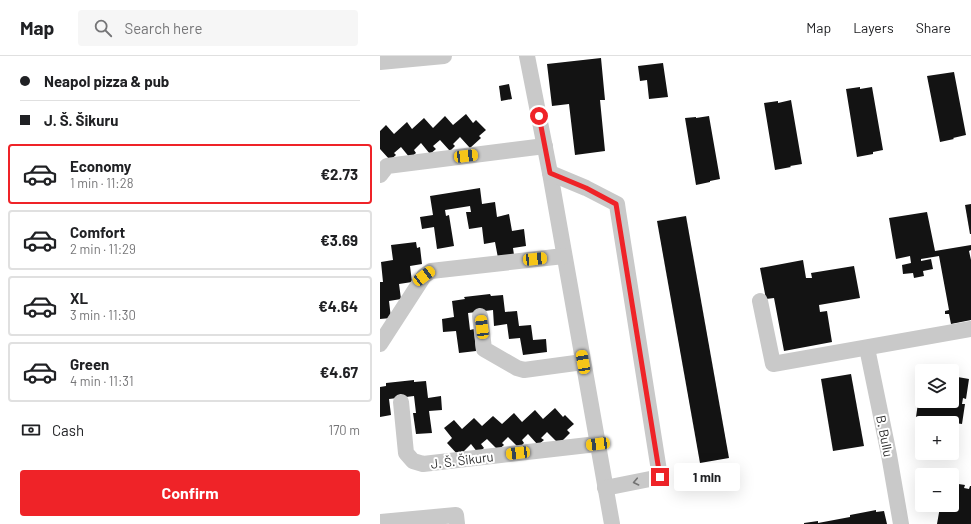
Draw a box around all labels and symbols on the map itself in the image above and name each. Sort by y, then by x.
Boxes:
route start [530,107,548,125]
car [453,149,479,163]
car [522,252,548,266]
car [411,264,437,288]
car [475,314,489,340]
car [575,349,591,375]
street label: B. Bullu [873,414,897,458]
car [585,437,611,451]
car [505,446,531,460]
street label: J. Š. Šikuru [430,448,494,472]
callout: 1 min [674,463,740,491]
route end [651,468,669,486]
one-way arrow [633,477,639,485]

